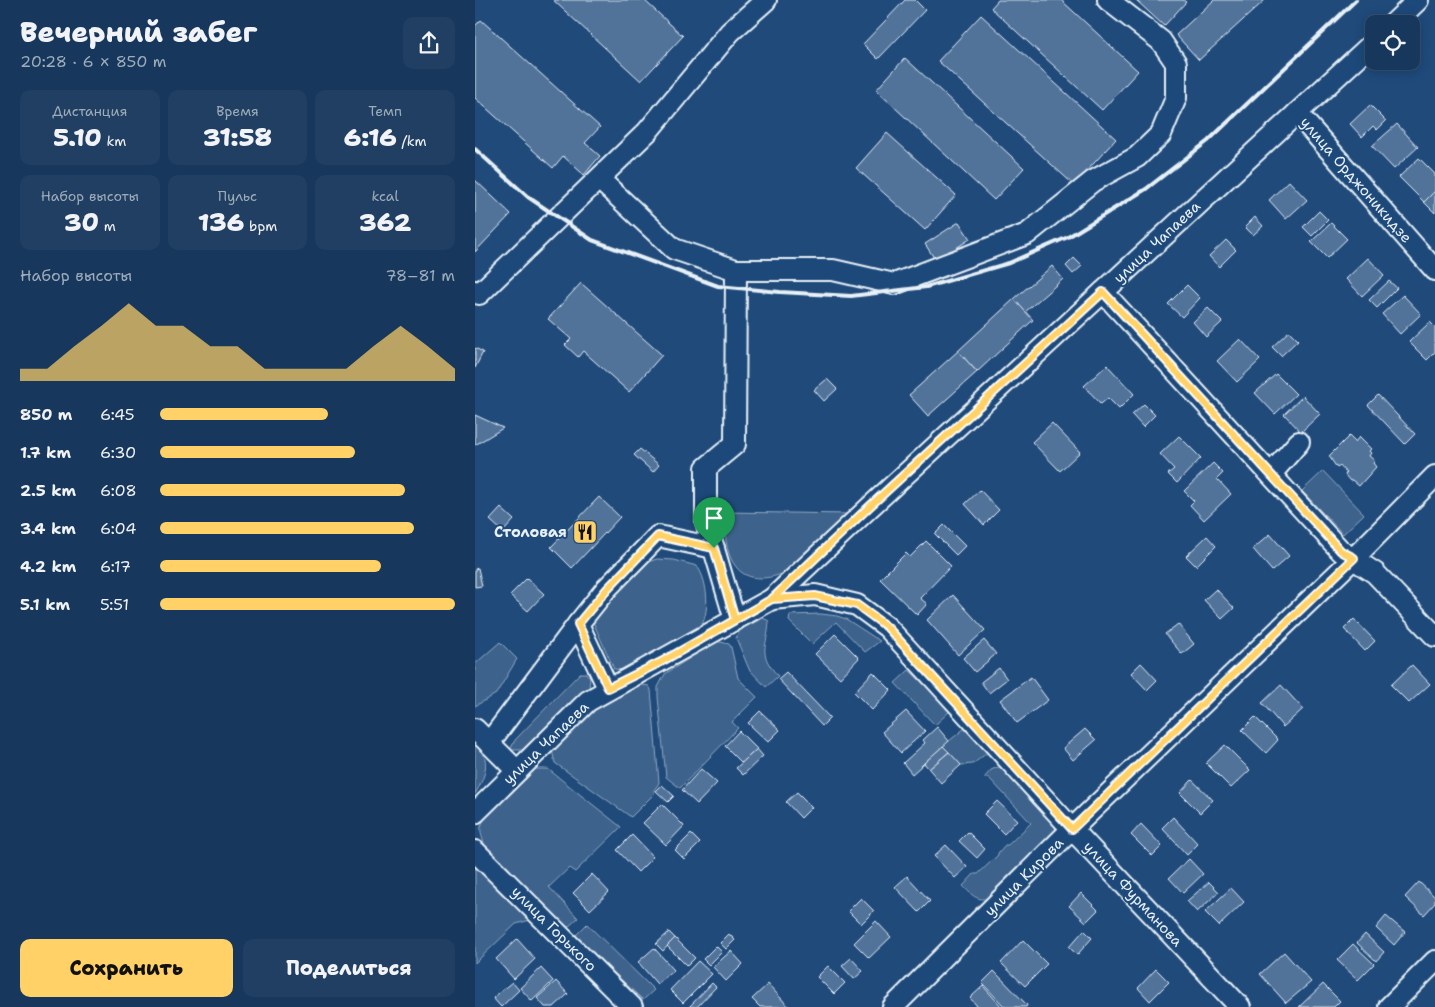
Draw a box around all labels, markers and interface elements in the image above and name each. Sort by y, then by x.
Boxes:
text: Вечерний забег [20,13,257,51]
map controls [1365,15,1420,70]
button: locate [1365,15,1420,70]
button: share [403,17,455,69]
text: 20:28 · 6 × 850 m [20,51,167,72]
text: Дистанция [52,102,127,120]
text: Время [216,102,259,120]
text: Темп [368,102,402,120]
street label: улица Орджоникидзе [1296,113,1416,247]
text: 5.10 [53,120,102,154]
text: 31:58 [203,120,272,154]
text: 6:16 [344,120,397,154]
text: km [102,132,126,150]
text: /km [397,132,427,150]
text: Набор высоты [41,187,139,205]
text: Пульс [218,187,257,205]
text: kcal [372,187,399,205]
street label: улица Чапаева [1109,196,1205,288]
text: 30 [64,205,99,239]
text: 136 [198,205,244,239]
text: 362 [359,205,411,239]
text: m [99,217,116,235]
text: bpm [244,217,277,235]
text: Набор высоты [20,265,132,286]
text: 78–81 m [386,265,455,286]
text: 850 m [20,404,72,425]
text: 6:45 [100,404,135,425]
text: 1.7 km [20,442,71,463]
text: 6:30 [100,442,136,463]
text: 2.5 km [20,480,76,501]
text: 6:08 [100,480,137,501]
pin [693,497,735,548]
icon: arrive [700,504,728,532]
text: 3.4 km [20,518,76,539]
text: 6:04 [100,518,136,539]
restaurant icon: Столовая [572,519,598,545]
place label: Столовая [494,522,567,542]
text: 4.2 km [20,556,76,577]
text: 6:17 [100,556,131,577]
text: 5.1 km [20,594,70,615]
text: 5:51 [100,594,129,615]
street label: улица Чапаева [499,696,594,789]
street label: улица Кирова [980,833,1068,921]
street label: улица Фурманова [1079,837,1187,951]
street label: улица Горького [507,882,601,976]
button: Сохранить [20,939,233,997]
button: Поделиться [243,939,455,997]

